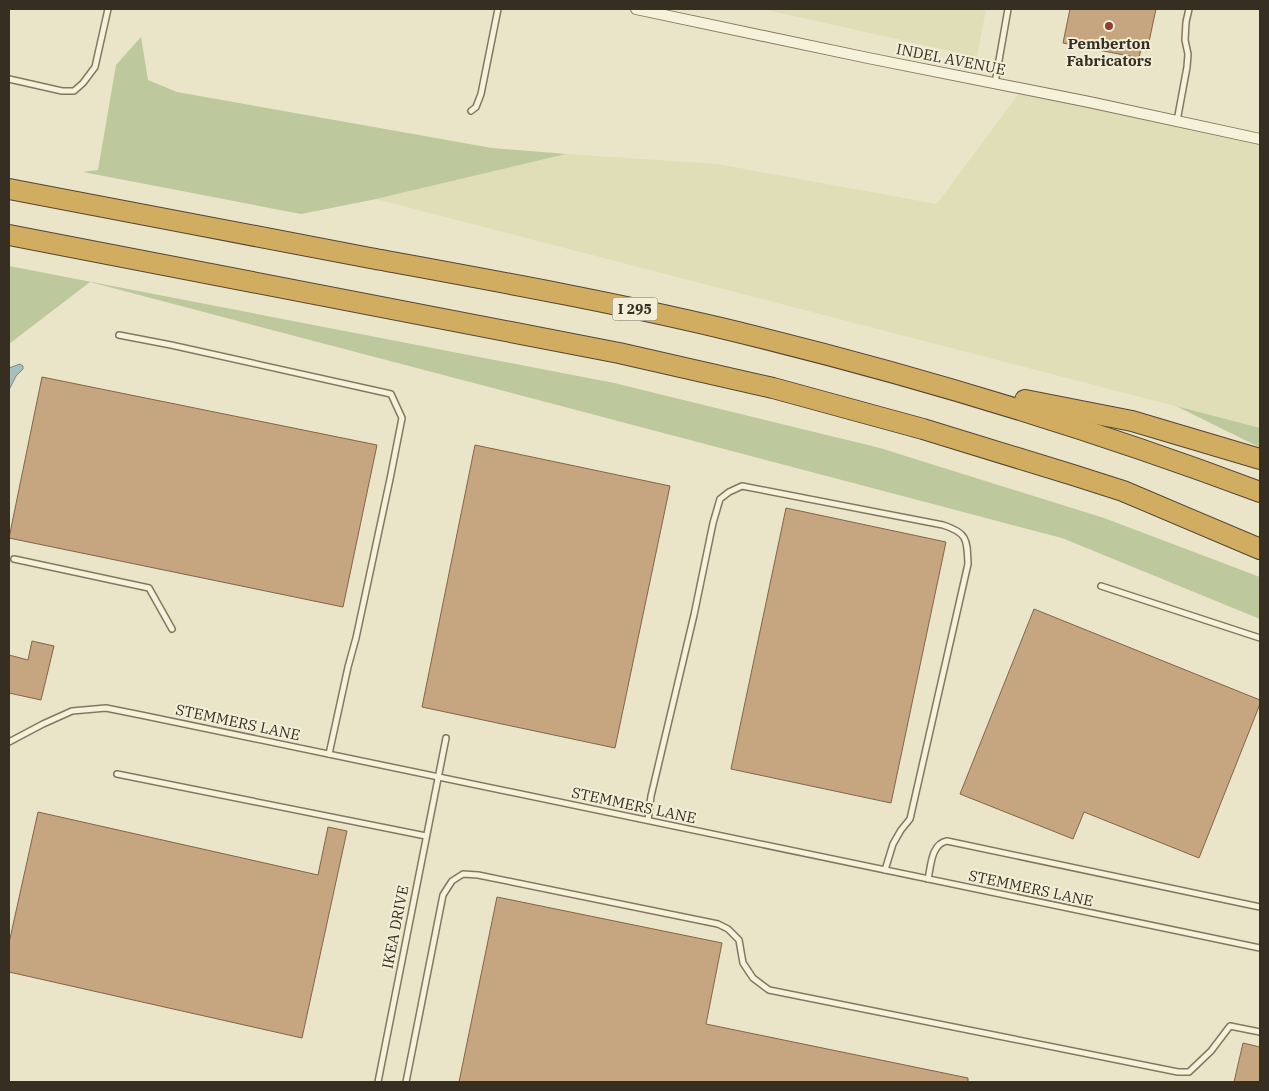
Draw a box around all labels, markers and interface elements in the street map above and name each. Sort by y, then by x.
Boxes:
marker: Pemberton Fabricators [1103,20,1115,32]
place label: Pemberton Fabricators [1066,34,1152,70]
street label: INDEL AVENUE [895,39,1007,79]
road number: I 295 [612,298,658,320]
street label: STEMMERS LANE [174,700,302,744]
street label: STEMMERS LANE [570,783,698,827]
street label: STEMMERS LANE [967,866,1095,910]
street label: IKEA DRIVE [378,884,412,970]

